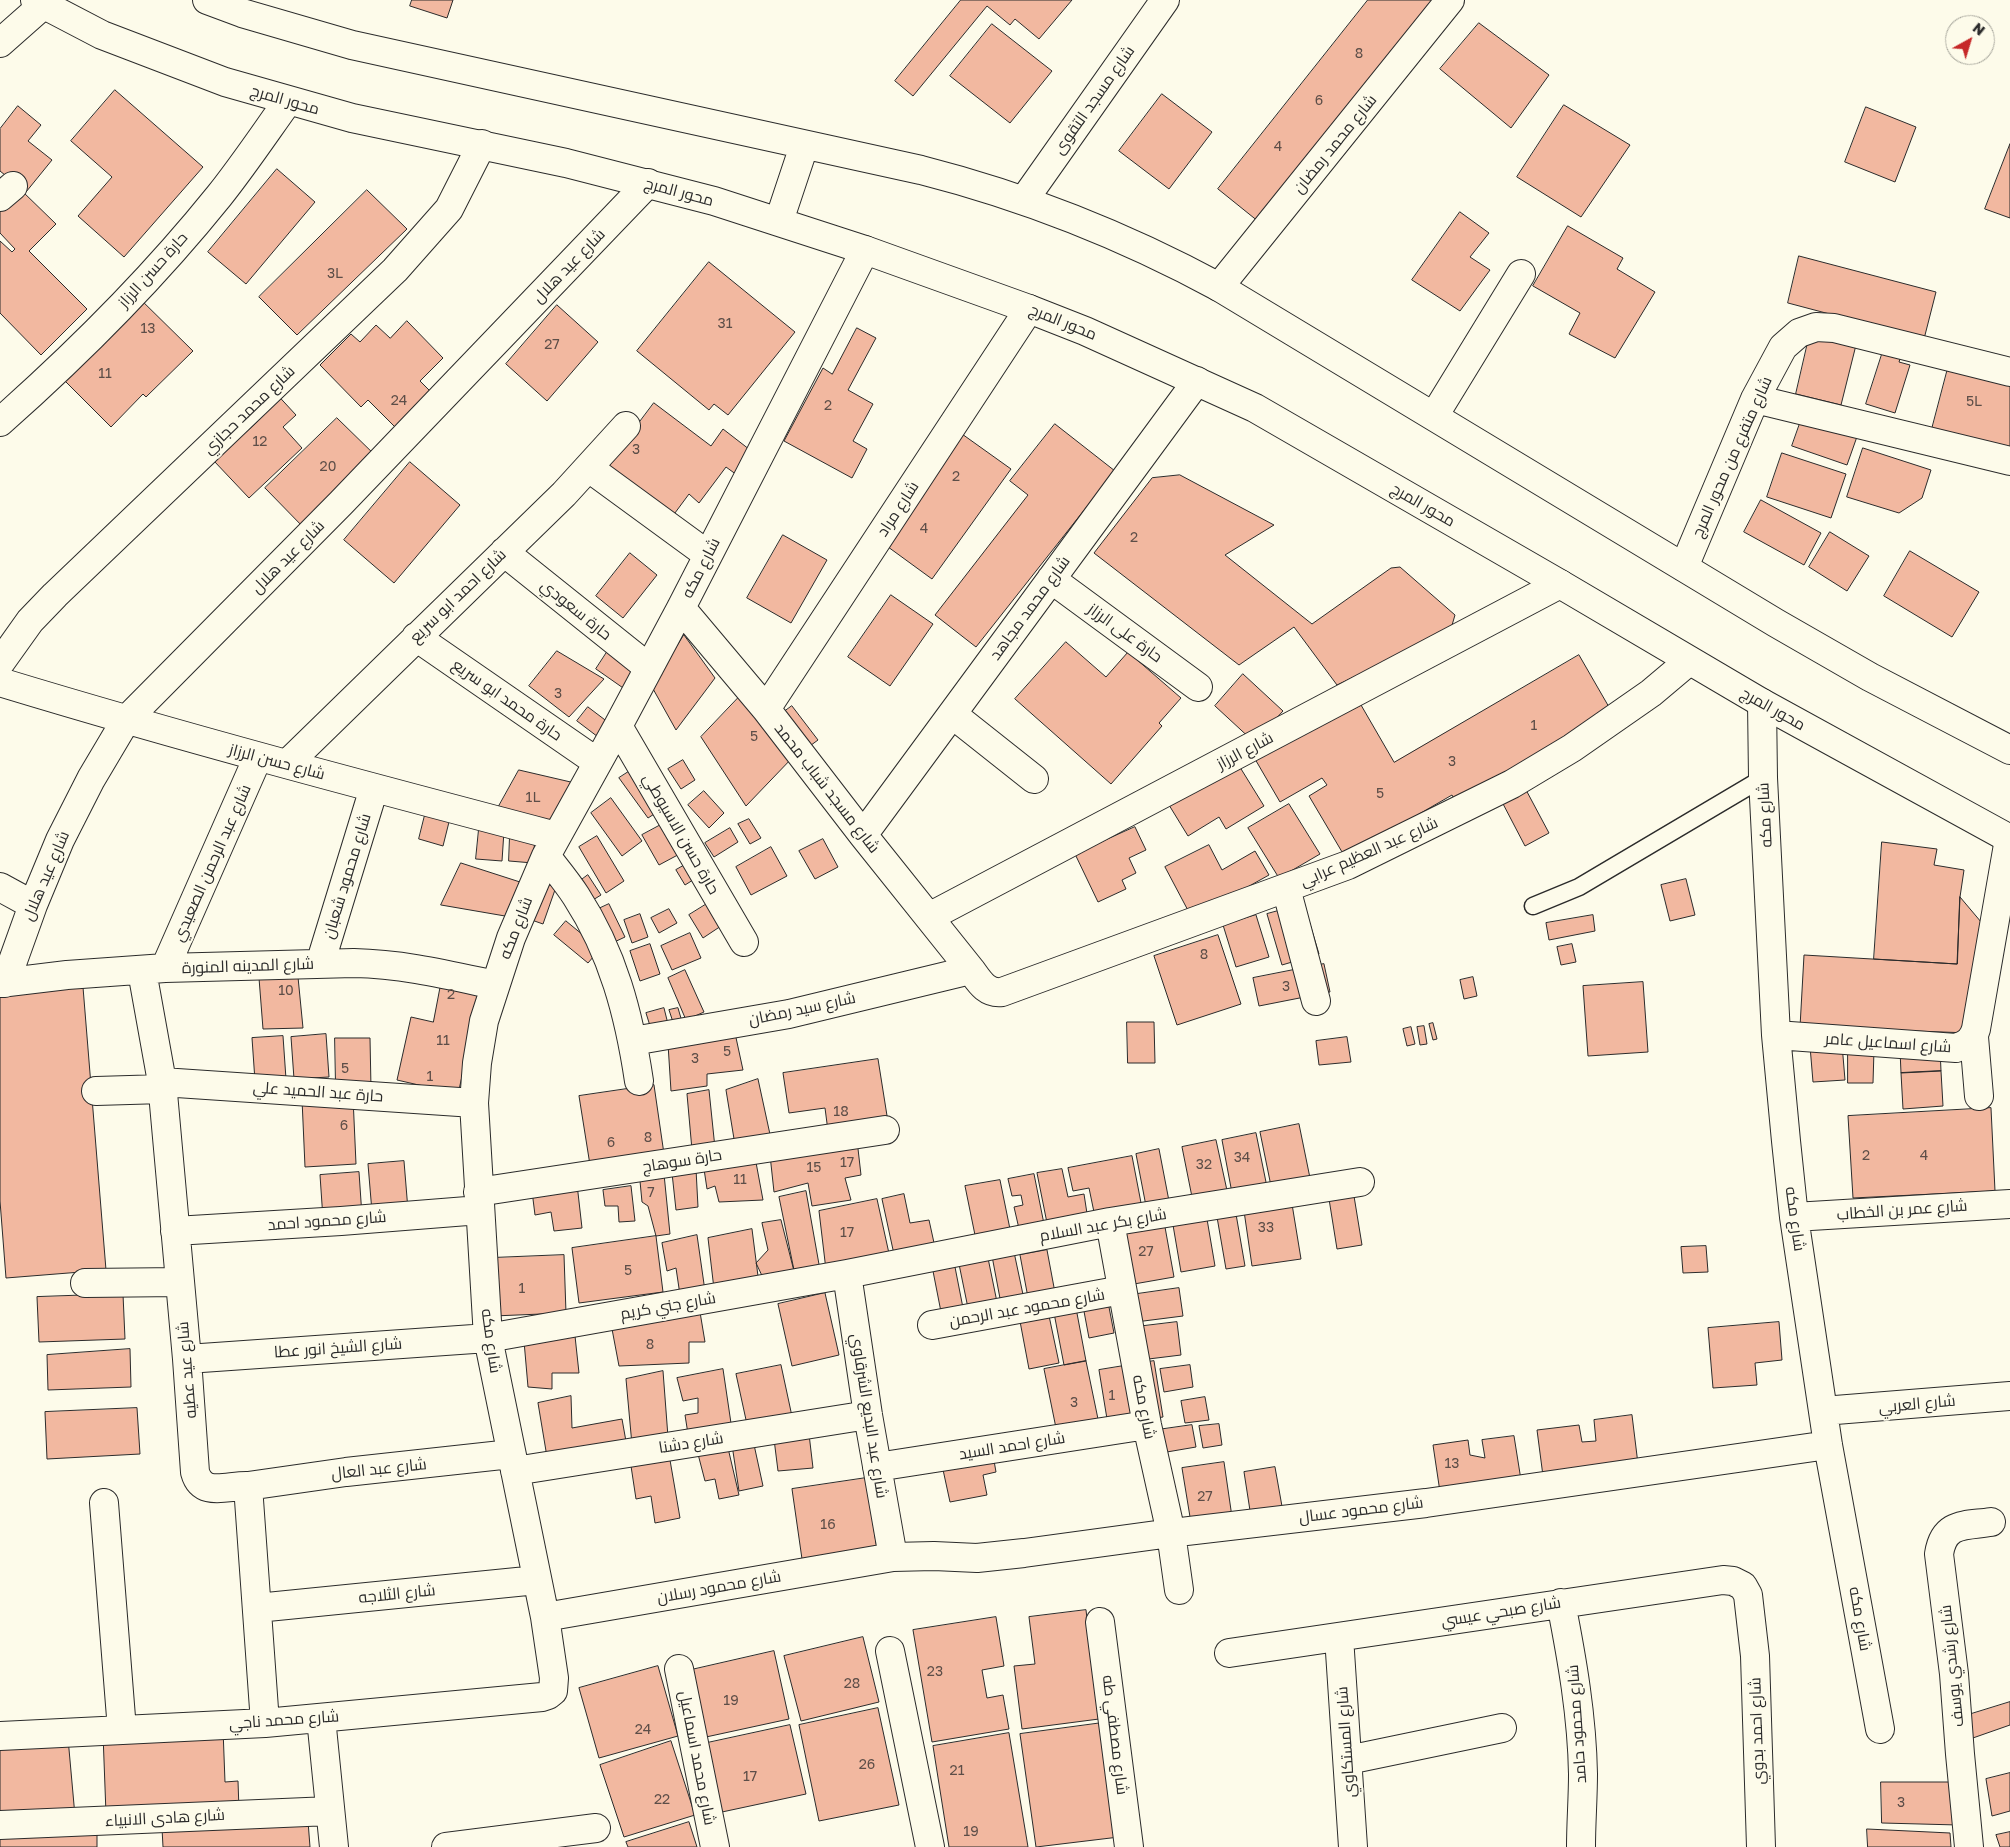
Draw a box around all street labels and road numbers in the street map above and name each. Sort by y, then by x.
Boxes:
street label: شارع مسجد التقوى [1049,42,1139,158]
street label: محور المرج [248,81,322,119]
street label: شارع محمد رمضان [1289,91,1381,197]
street label: محور المرج [642,174,716,210]
street label: شارع عيد هلال [529,225,609,307]
street label: حارة حسن الرزاز [114,228,192,312]
street label: محور المرج [1027,300,1099,344]
street label: شارع محمد حجازي [199,361,299,459]
street label: شارع متفرع من محور المرج [1688,374,1776,540]
street label: شارع مراد [873,478,923,540]
street label: محور المرج [1387,479,1459,531]
street label: شارع عيد هلال [247,516,329,598]
street label: شارع مكه [678,535,724,601]
street label: شارع احمد ابو سريع [406,545,510,647]
street label: شارع محمد مجاهد [986,552,1074,664]
street label: حارة سعودي [537,576,615,644]
street label: حارة على الرزاز [1084,599,1166,667]
street label: حارة محمد ابو سريع [448,655,566,745]
street label: محور المرج [1737,683,1809,735]
street label: شارع مسجد شباب محمد [770,719,884,857]
street label: شارع الرزاز [1213,728,1277,774]
street label: شارع حسن الرزاز [227,740,327,784]
street label: حارة حسن الاسيوطي [639,770,723,898]
street label: شارع عبد الرحمن الصعيدي [169,781,255,945]
street label: شارع مكه [1754,782,1776,848]
street label: شارع محمود شعبان [319,811,375,941]
street label: شارع عبد العظيم عرابي [1297,813,1441,891]
street label: شارع عيد هلال [18,828,74,924]
street label: شارع مكه [495,894,537,962]
street label: شارع المدينه المنورة [182,954,314,978]
street label: شارع سيد رمضان [747,988,857,1030]
street label: شارع اسماعيل عامر [1824,1029,1952,1057]
street label: حارة عبد الحميد علي [252,1078,384,1106]
street label: حارة سوهاج [641,1145,723,1177]
street label: شارع مكه [1781,1185,1809,1253]
street label: شارع عمر بن الخطاب [1836,1196,1968,1224]
street label: شارع بكر عبد السلام [1038,1204,1168,1246]
street label: شارع محمود احمد [267,1207,387,1235]
street label: شارع محمود عبد الرحمن [948,1285,1106,1331]
street label: شارع جني كريم [619,1288,717,1324]
street label: شارع مكه [477,1307,505,1375]
street label: شارع عيد عطيه [173,1321,201,1419]
street label: شارع عبد البديع الشرقاوي [846,1332,892,1500]
street label: شارع الشيخ انور عطا [273,1334,403,1362]
street label: شارع مكه [1128,1373,1160,1441]
street label: شارع العربي [1878,1391,1956,1417]
street label: شارع دشنا [657,1428,725,1458]
street label: شارع احمد السيد [958,1428,1066,1464]
street label: شارع عبد العال [330,1454,428,1484]
street label: شارع محمود عسال [1298,1493,1424,1527]
street label: شارع محمود رسلان [656,1567,782,1607]
street label: شارع الثلاجه [358,1580,436,1608]
street label: شارع مكه [1845,1585,1875,1653]
street label: شارع صبحي عيسي [1440,1593,1562,1631]
street label: شارع رشدي يوسف [1936,1604,1968,1728]
street label: شارع محمود حامد [1563,1664,1591,1784]
street label: شارع مصطفي طه [1098,1674,1132,1796]
street label: شارع احمد بدوي [1746,1677,1768,1785]
street label: شارع المستكاوي [1333,1686,1359,1798]
street label: شارع محمد اسماعيل [675,1689,719,1827]
street label: شارع محمد ناجي [228,1707,340,1733]
street label: شارع هادى الانبياء [104,1805,226,1831]

